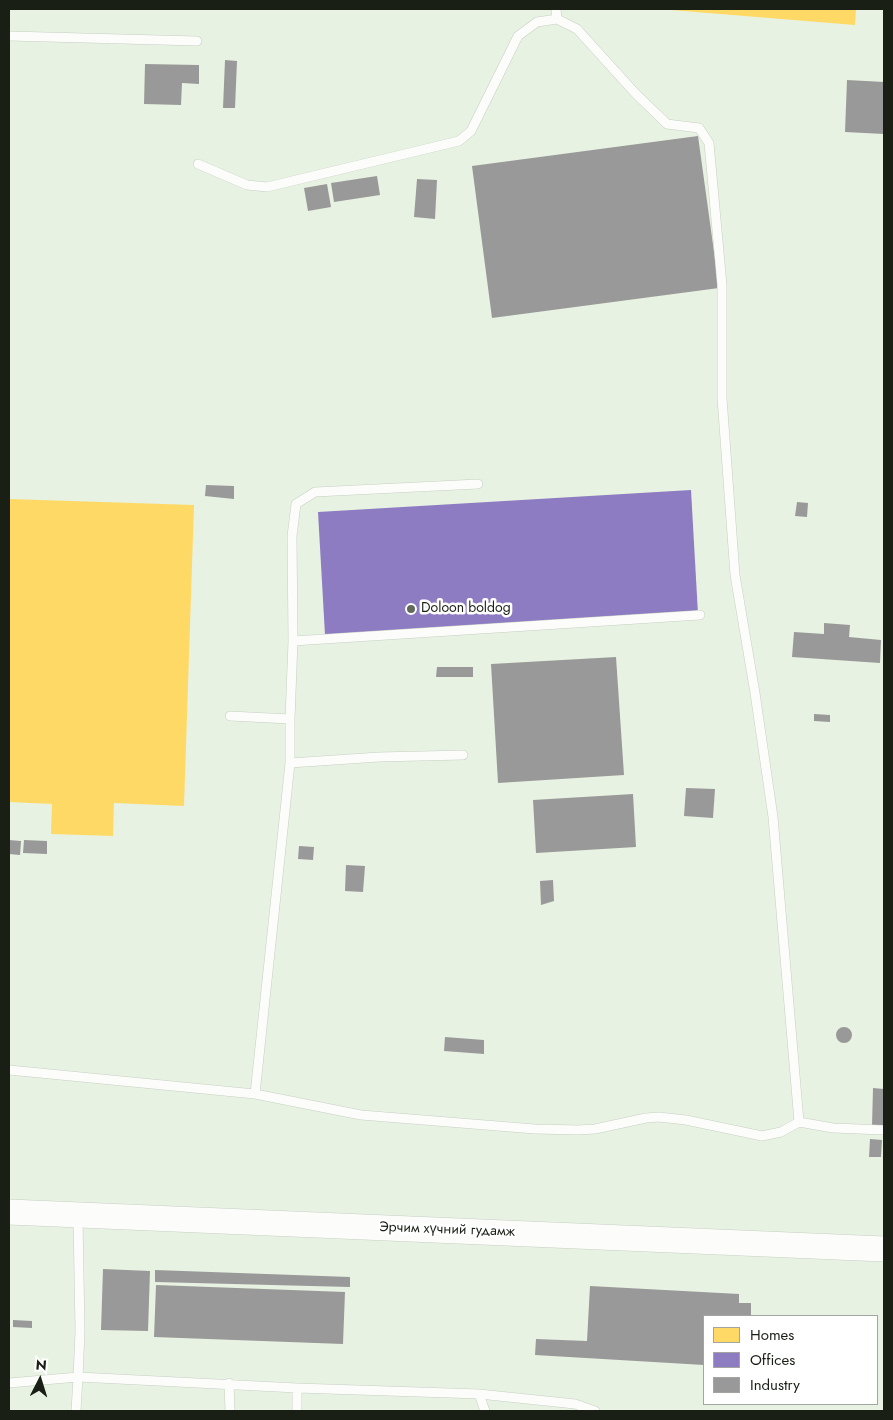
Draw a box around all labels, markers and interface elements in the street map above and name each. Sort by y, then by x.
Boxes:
place label: Doloon boldog [421,601,511,617]
marker: Doloon boldog [405,603,417,615]
street label: Эрчим хүчний гудамж [379,1219,515,1241]
legend [703,1315,878,1405]
text: Homes [750,1324,794,1346]
text: Offices [750,1349,795,1371]
north arrow [15,1355,65,1405]
text: N [35,1355,48,1376]
text: Industry [750,1374,800,1396]

